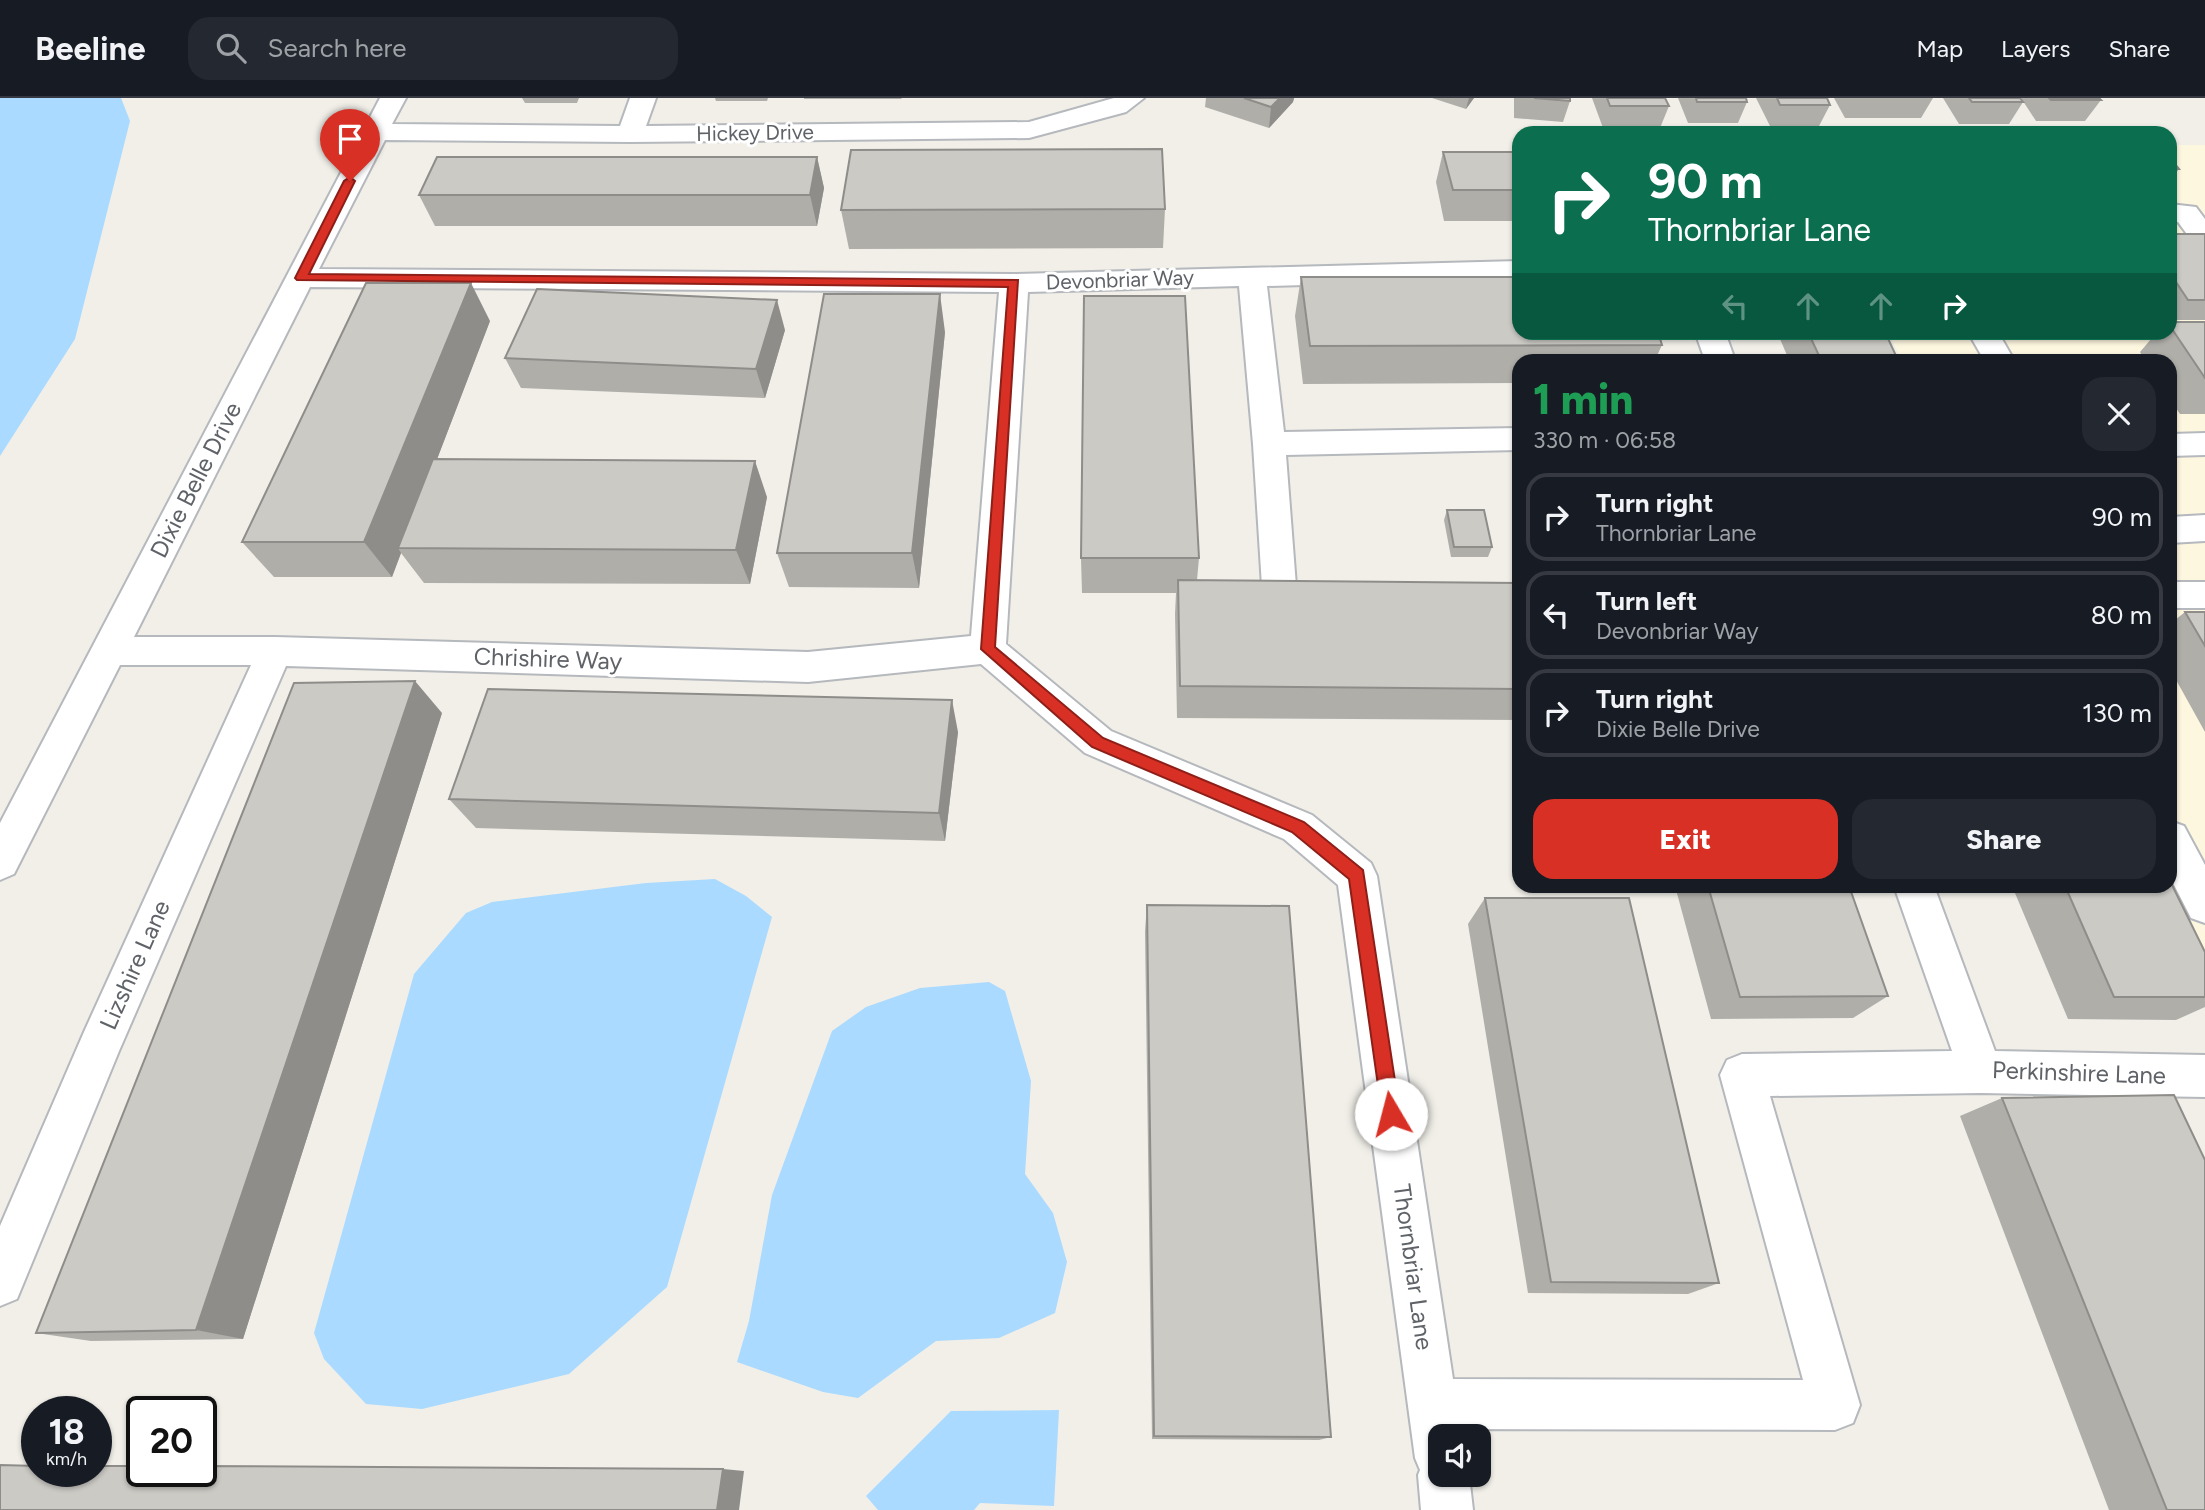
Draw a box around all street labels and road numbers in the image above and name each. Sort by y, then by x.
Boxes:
street label: Hickey Drive [696,119,814,146]
street label: Devonbriar Way [1045,264,1195,295]
street label: Dixie Belle Drive [144,397,247,563]
street label: Chrishire Way [473,641,623,676]
street label: Lizshire Lane [93,896,176,1034]
street label: Perkinshire Lane [1992,1055,2166,1090]
street label: Thornbriar Lane [1387,1182,1439,1352]

